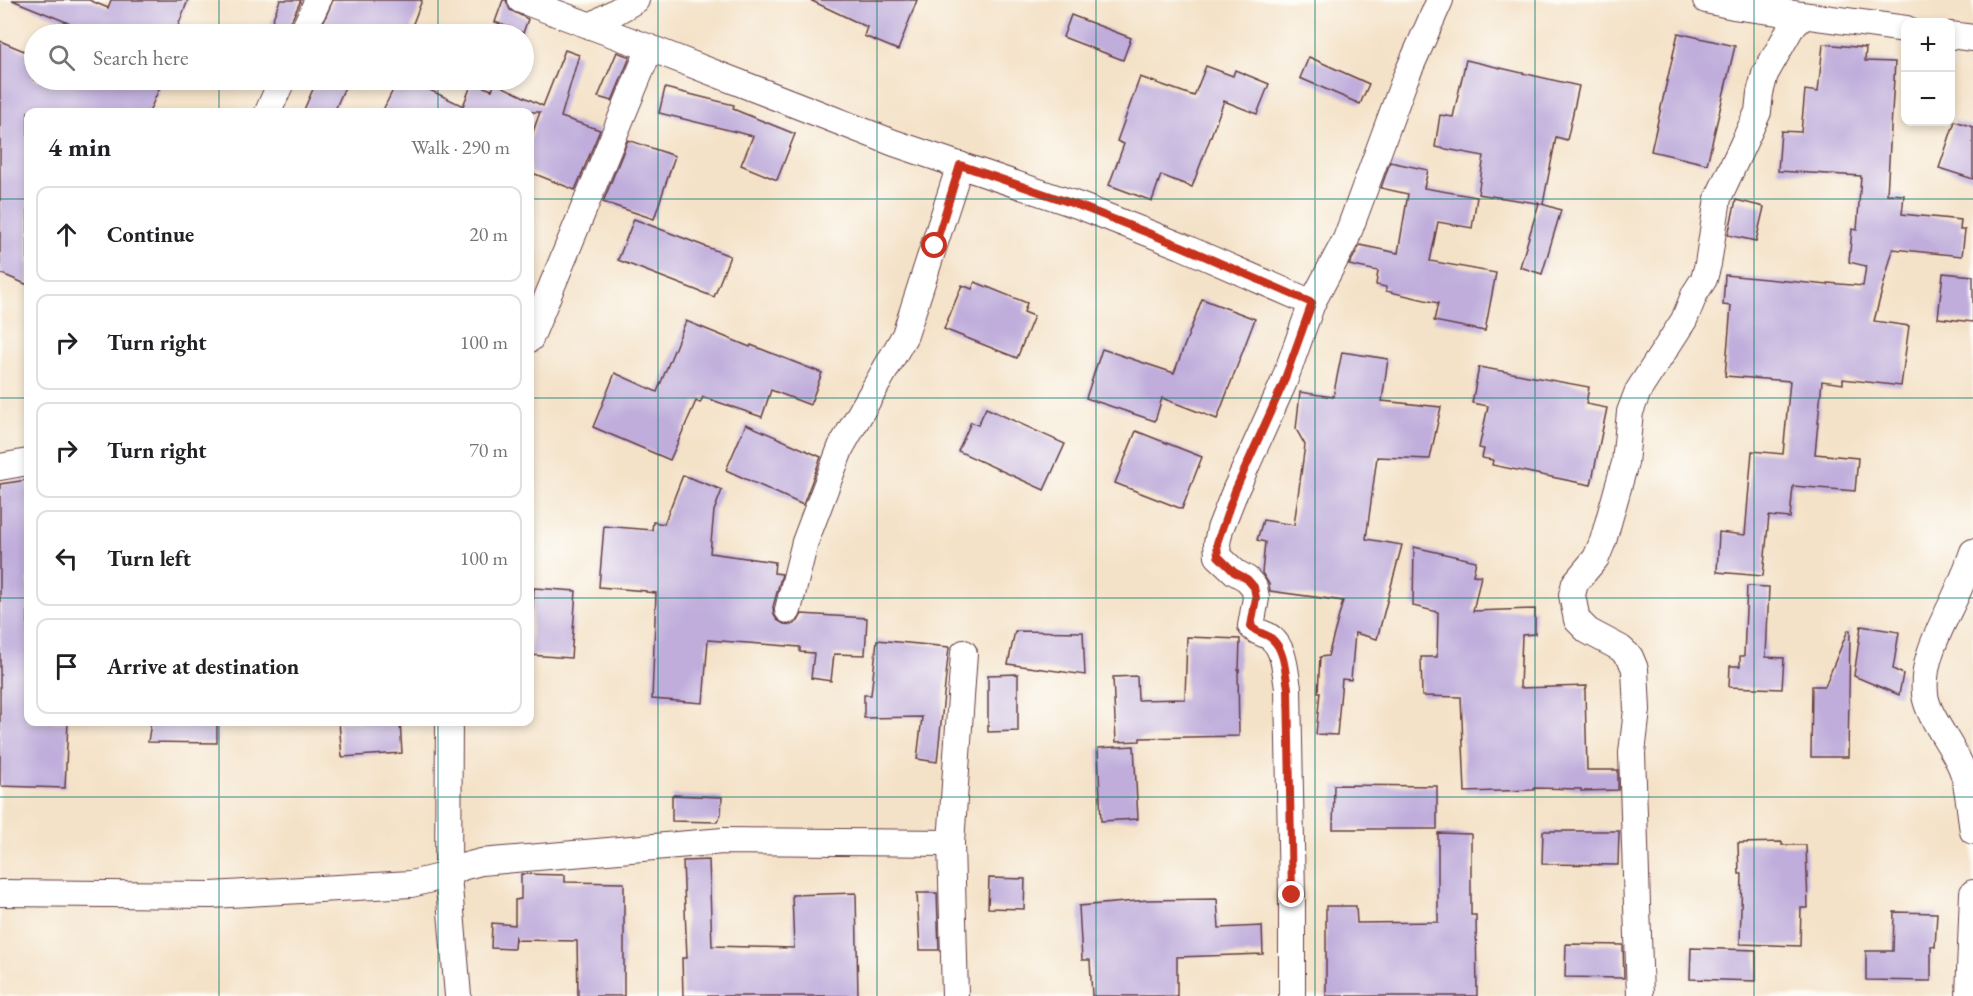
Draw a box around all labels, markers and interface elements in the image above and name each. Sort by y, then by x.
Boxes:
map controls [1901,18,1955,126]
button: + [1901,18,1955,72]
search box [24,24,534,90]
icon: search [45,41,78,74]
text: Search here [93,43,188,72]
button: − [1901,72,1955,126]
text: 4 min [48,130,111,164]
text: Walk · 290 m [411,134,510,160]
icon: ahead [50,218,83,251]
text: Continue [107,220,194,249]
text: 20 m [469,221,508,247]
route start [921,232,947,258]
icon: right [50,326,83,359]
text: Turn right [107,328,206,357]
text: 100 m [460,329,508,355]
icon: right [50,434,83,467]
text: Turn right [107,436,206,465]
text: 70 m [469,437,508,463]
icon: left [50,542,83,575]
text: Turn left [107,544,191,573]
text: 100 m [460,545,508,571]
icon: arrive [50,650,83,683]
text: Arrive at destination [107,652,299,681]
route end [1278,881,1304,907]

